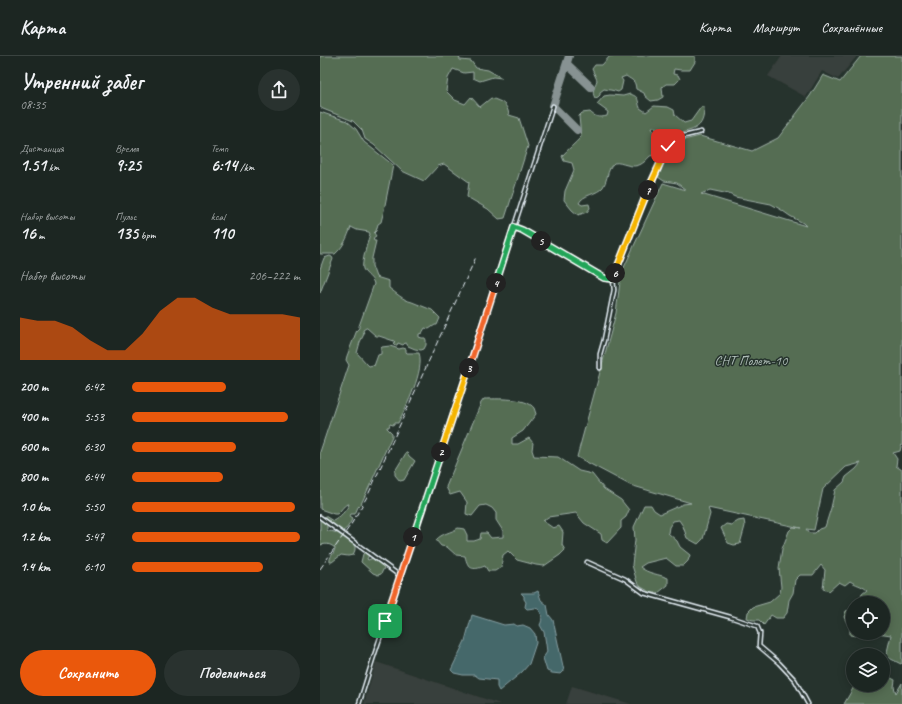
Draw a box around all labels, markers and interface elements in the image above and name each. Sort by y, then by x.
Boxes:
text: Карта [20,16,65,40]
text: Карта [699,19,731,36]
text: Маршрут [753,19,799,36]
text: Сохранённые [821,19,882,36]
text: Утренний забег [20,68,143,96]
button: share [258,69,300,111]
text: 08:35 [20,97,46,113]
pin [651,129,685,163]
icon: check [657,135,679,157]
text: Дистанция [20,141,64,155]
text: Время [115,141,139,155]
text: Темп [211,141,228,155]
text: 1.51 [20,155,46,176]
text: 9:25 [115,155,141,176]
text: 6:14 [211,155,237,176]
text: km [46,160,59,174]
text: /km [237,160,254,174]
pin: 7 [638,180,658,200]
text: 7 [646,183,650,197]
text: Набор высоты [20,209,75,223]
text: Пульс [115,209,137,223]
text: kcal [211,209,225,223]
text: 16 [20,223,36,244]
text: 135 [115,223,138,244]
text: 110 [211,223,234,244]
text: m [36,228,45,242]
text: bpm [138,228,156,242]
pin: 5 [531,231,551,251]
text: 5 [539,234,543,248]
pin: 6 [605,263,625,283]
text: 6 [612,266,618,280]
text: Набор высоты [20,268,85,284]
text: 206–222 m [249,268,300,284]
pin: 4 [486,273,506,293]
text: 4 [494,276,498,290]
park label: СНТ Полет-10 [715,352,789,369]
pin: 3 [459,358,479,378]
text: 3 [467,361,471,375]
text: 200 m [20,379,48,395]
text: 6:42 [84,379,104,395]
text: 400 m [20,409,48,425]
text: 5:53 [84,409,104,425]
text: 600 m [20,439,48,455]
text: 6:30 [84,439,104,455]
pin: 2 [431,442,451,462]
text: 2 [439,445,443,459]
text: 800 m [20,469,48,485]
text: 6:44 [84,469,104,485]
text: 1.0 km [20,499,50,515]
text: 5:50 [84,499,104,515]
pin: 1 [403,527,423,547]
text: 1.2 km [20,529,50,545]
text: 5:47 [84,529,104,545]
text: 1 [411,530,415,544]
text: 1.4 km [20,559,50,575]
text: 6:10 [84,559,104,575]
map controls [846,596,890,692]
button: locate [846,596,890,640]
pin [368,604,402,638]
icon: arrive [374,610,396,632]
button: layers [846,648,890,692]
button: Сохранить [20,650,156,696]
button: Поделиться [164,650,300,696]

